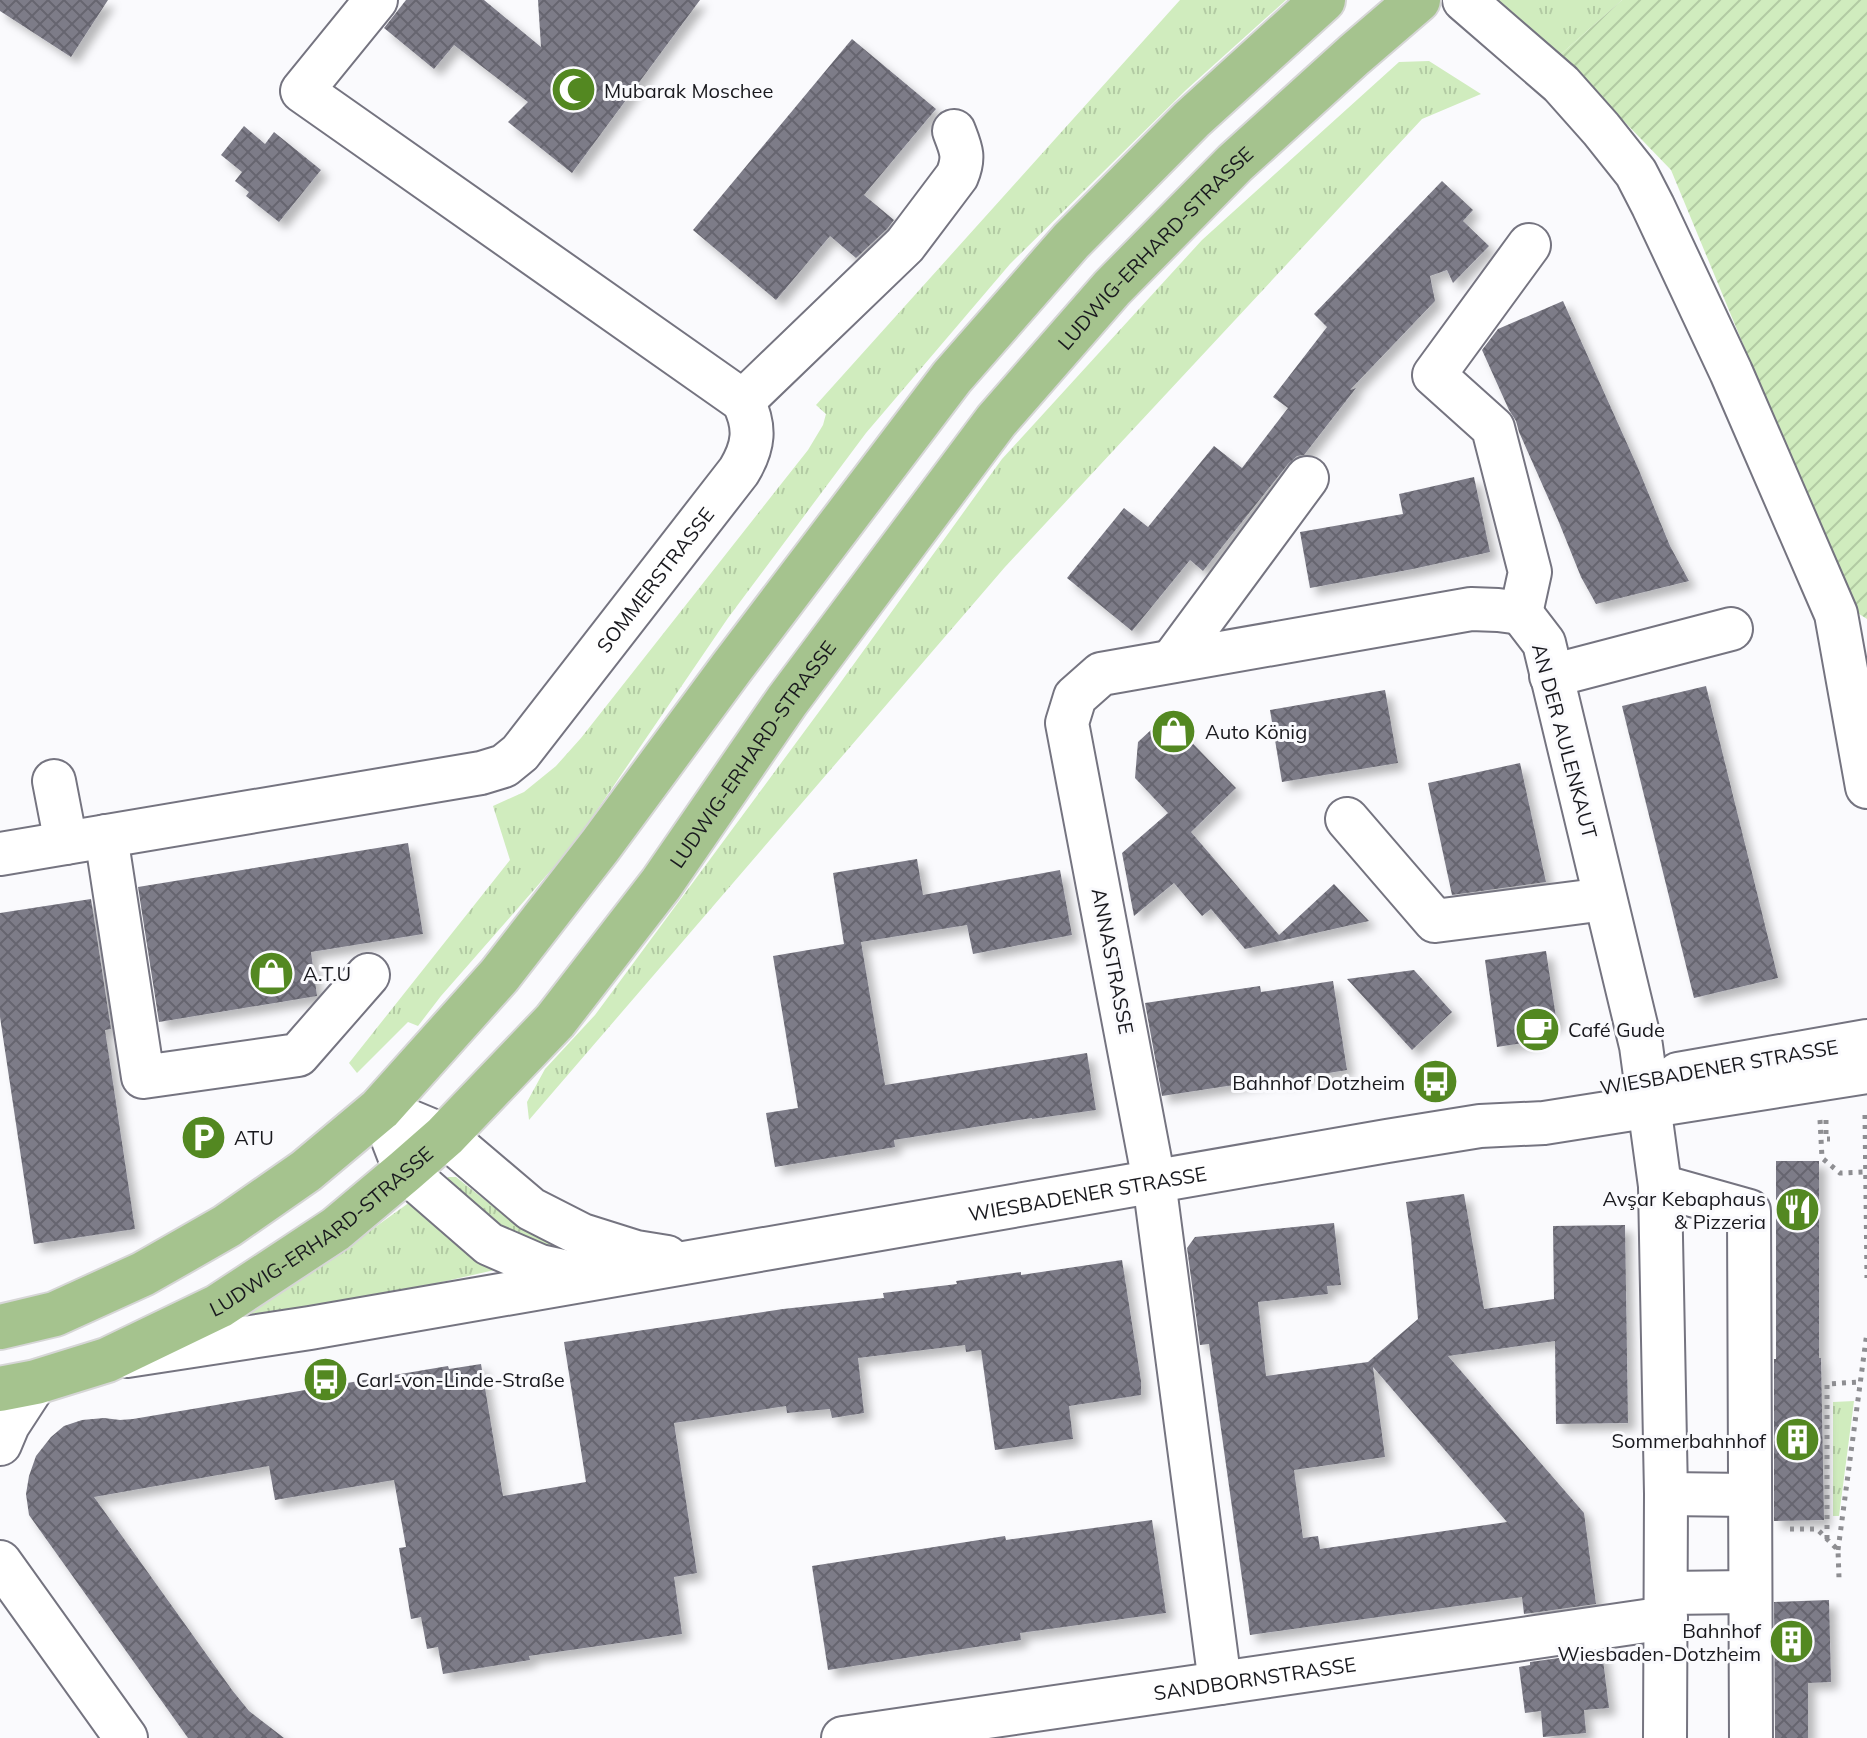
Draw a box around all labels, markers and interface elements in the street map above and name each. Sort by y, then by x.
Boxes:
mosque icon: Mubarak Moschee [549,66,597,114]
place label: Mubarak Moschee [604,78,773,103]
street label: LUDWIG-ERHARD-STRASSE [1052,141,1258,354]
street label: SOMMERSTRASSE [591,502,719,657]
street label: LUDWIG-ERHARD-STRASSE [664,635,841,872]
street label: AN DER AULENKAUT [1527,641,1603,841]
shop icon: Auto König [1150,707,1198,755]
place label: Auto König [1205,719,1307,744]
street label: ANNASTRASSE [1087,886,1139,1036]
shop icon: A.T.U [248,949,296,997]
place label: A.T.U [303,961,351,986]
cafe icon: Café Gude [1513,1005,1561,1053]
place label: Café Gude [1568,1017,1665,1042]
street label: WIESBADENER STRASSE [1598,1034,1840,1100]
bus stop icon: Bahnhof Dotzheim [1412,1058,1460,1106]
place label: Bahnhof Dotzheim [1232,1070,1405,1095]
parking icon: ATU [179,1113,227,1161]
place label: ATU [234,1125,274,1150]
street label: LUDWIG-ERHARD-STRASSE [205,1140,438,1321]
street label: WIESBADENER STRASSE [966,1160,1208,1226]
restaurant icon: Avşar Kebaphaus & Pizzeria [1773,1185,1821,1233]
place label: Avşar Kebaphaus & Pizzeria [1602,1186,1766,1234]
bus stop icon: Carl-von-Linde-Straße [301,1355,349,1403]
place label: Carl-von-Linde-Straße [356,1367,565,1392]
building icon: Sommerbahnhof [1773,1416,1821,1464]
place label: Sommerbahnhof [1612,1428,1766,1453]
place label: Bahnhof Wiesbaden-Dotzheim [1557,1618,1761,1666]
building icon: Bahnhof Wiesbaden-Dotzheim [1768,1618,1816,1666]
street label: SANDBORNSTRASSE [1152,1651,1357,1705]

